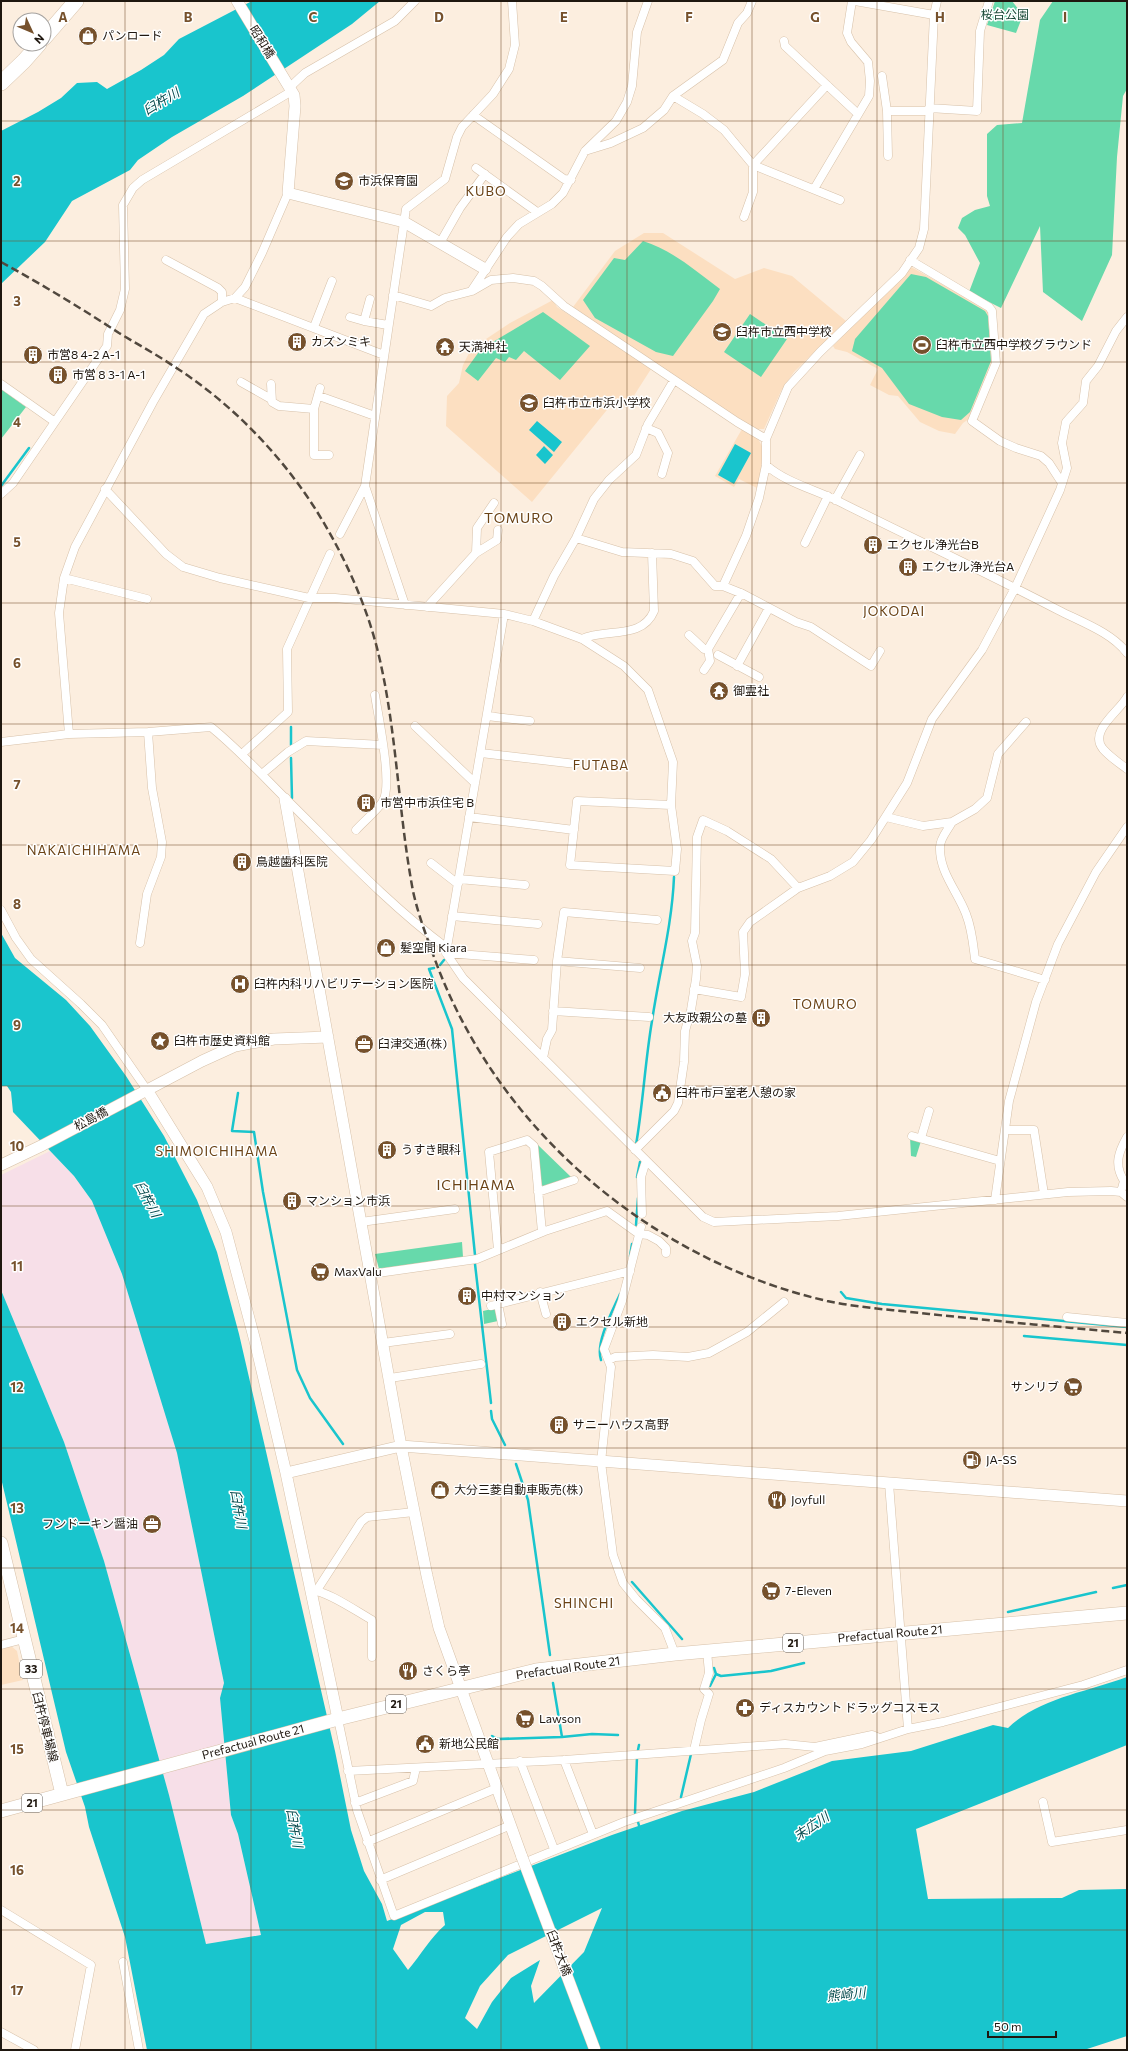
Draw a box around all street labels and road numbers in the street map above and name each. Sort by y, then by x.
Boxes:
street label: 昭和橋 [247,22,278,60]
street label: 松島橋 [71,1103,110,1133]
street label: Prefactual Route 21 [837,1621,943,1645]
road number: 21 [783,1634,803,1652]
street label: Prefactual Route 21 [515,1653,621,1681]
road number: 33 [20,1660,42,1678]
street label: 臼杵停車場線 [30,1690,61,1763]
road number: 21 [386,1695,406,1713]
street label: Prefactual Route 21 [200,1721,305,1761]
road number: 21 [22,1794,42,1812]
street label: 臼杵大橋 [545,1928,575,1978]

